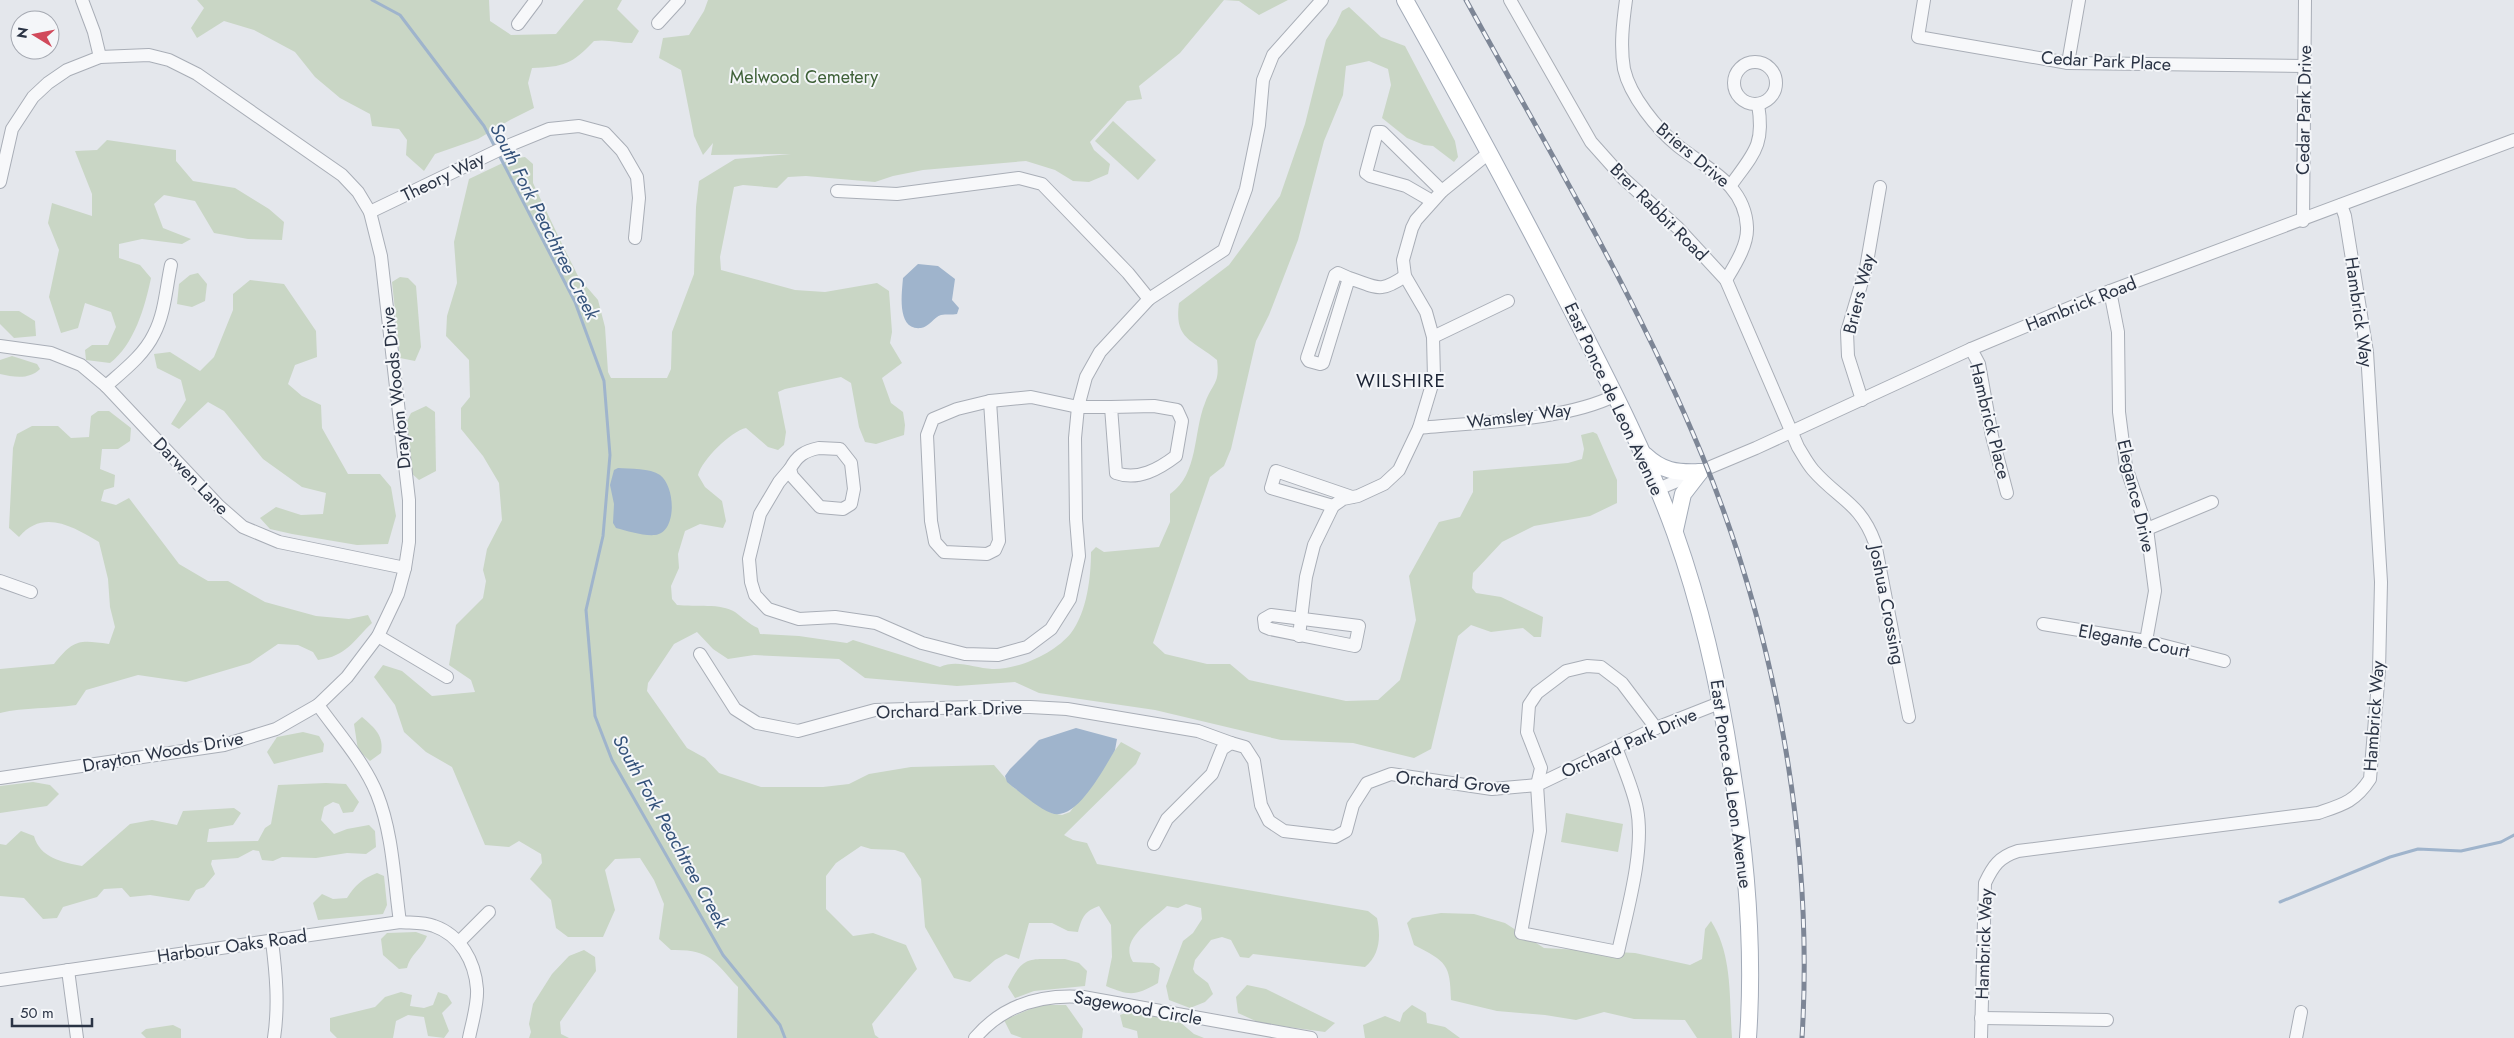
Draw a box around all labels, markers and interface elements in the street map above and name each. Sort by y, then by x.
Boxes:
north arrow [10,10,60,60]
text: N [11,26,33,40]
street label: Cedar Park Place [2040,45,2172,77]
street label: Cedar Park Drive [2290,45,2318,175]
park label: Melwood Cemetery [730,64,878,90]
street label: Briers Drive [1651,116,1735,194]
water label: South Fork Peachtree Creek [483,118,606,325]
street label: Theory Way [397,146,489,208]
street label: Brer Rabbit Road [1604,157,1714,267]
street label: Briers Way [1837,251,1881,337]
street label: Hambrick Way [2338,255,2380,369]
street label: Hambrick Road [2022,270,2140,338]
street label: East Ponce de Leon Avenue [1558,298,1670,500]
street label: Drayton Woods Drive [375,306,417,470]
street label: Hambrick Place [1963,360,2017,482]
district label: WILSHIRE [1356,367,1446,394]
street label: Wamsley Way [1465,397,1573,435]
street label: Darwen Lane [147,431,235,521]
street label: Elegance Drive [2110,437,2162,555]
street label: Joshua Crossing [1862,541,1911,667]
street label: Elegante Court [2076,617,2192,665]
street label: Hambrick Way [2357,660,2391,772]
street label: East Ponce de Leon Avenue [1703,678,1759,890]
street label: Orchard Park Drive [876,694,1022,726]
street label: Orchard Park Drive [1557,701,1701,785]
street label: Drayton Woods Drive [81,725,245,779]
water label: South Fork Peachtree Creek [606,730,736,934]
street label: Orchard Grove [1395,764,1511,800]
street label: Hambrick Way [1969,888,1999,1000]
street label: Harbour Oaks Road [155,923,309,969]
street label: Sagewood Circle [1072,984,1204,1032]
scale bar [12,996,92,1028]
text: 50 m [20,1002,54,1024]

